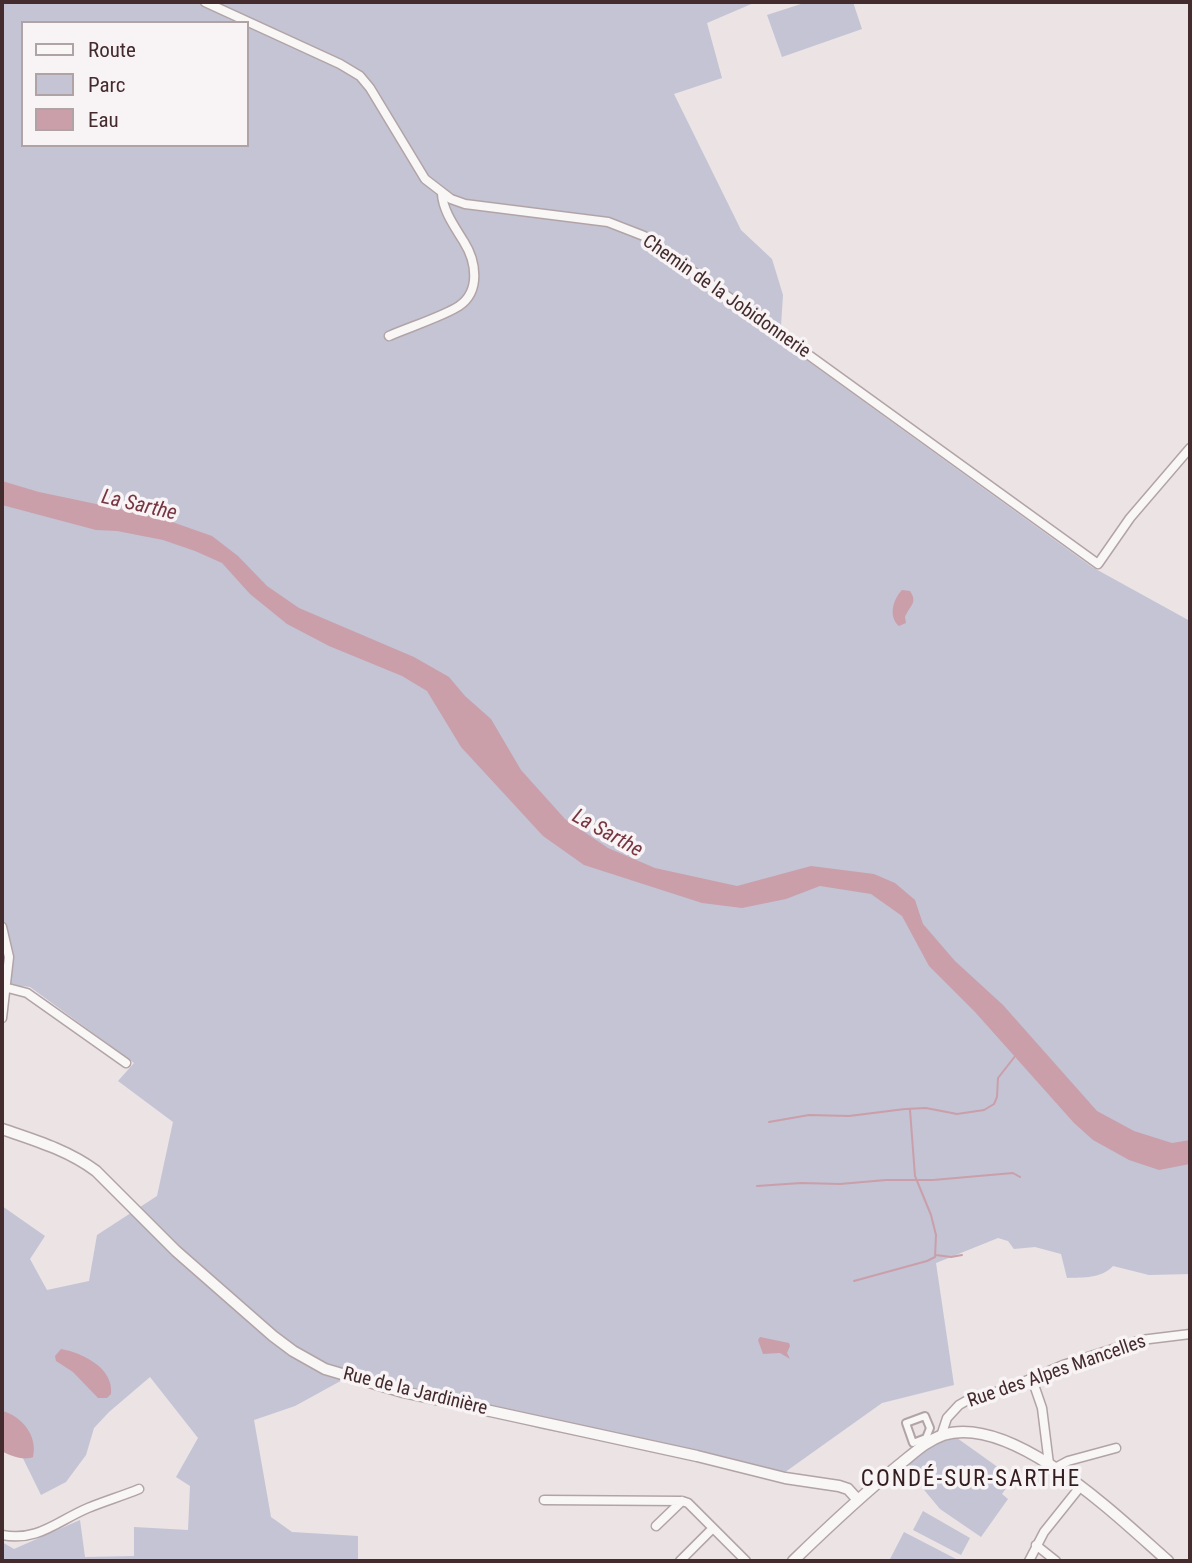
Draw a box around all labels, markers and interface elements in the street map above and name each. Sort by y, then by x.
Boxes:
legend [21,21,248,147]
text: Route [88,38,136,62]
text: Parc [88,73,126,97]
text: Eau [88,108,119,132]
street label: Chemin de la Jobidonnerie [638,230,814,364]
water label: La Sarthe [99,485,179,527]
water label: La Sarthe [567,804,647,864]
street label: Rue des Alpes Mancelles [965,1331,1149,1413]
street label: Rue de la Jardinière [341,1363,489,1421]
district label: CONDÉ-SUR-SARTHE [863,1466,1079,1494]

